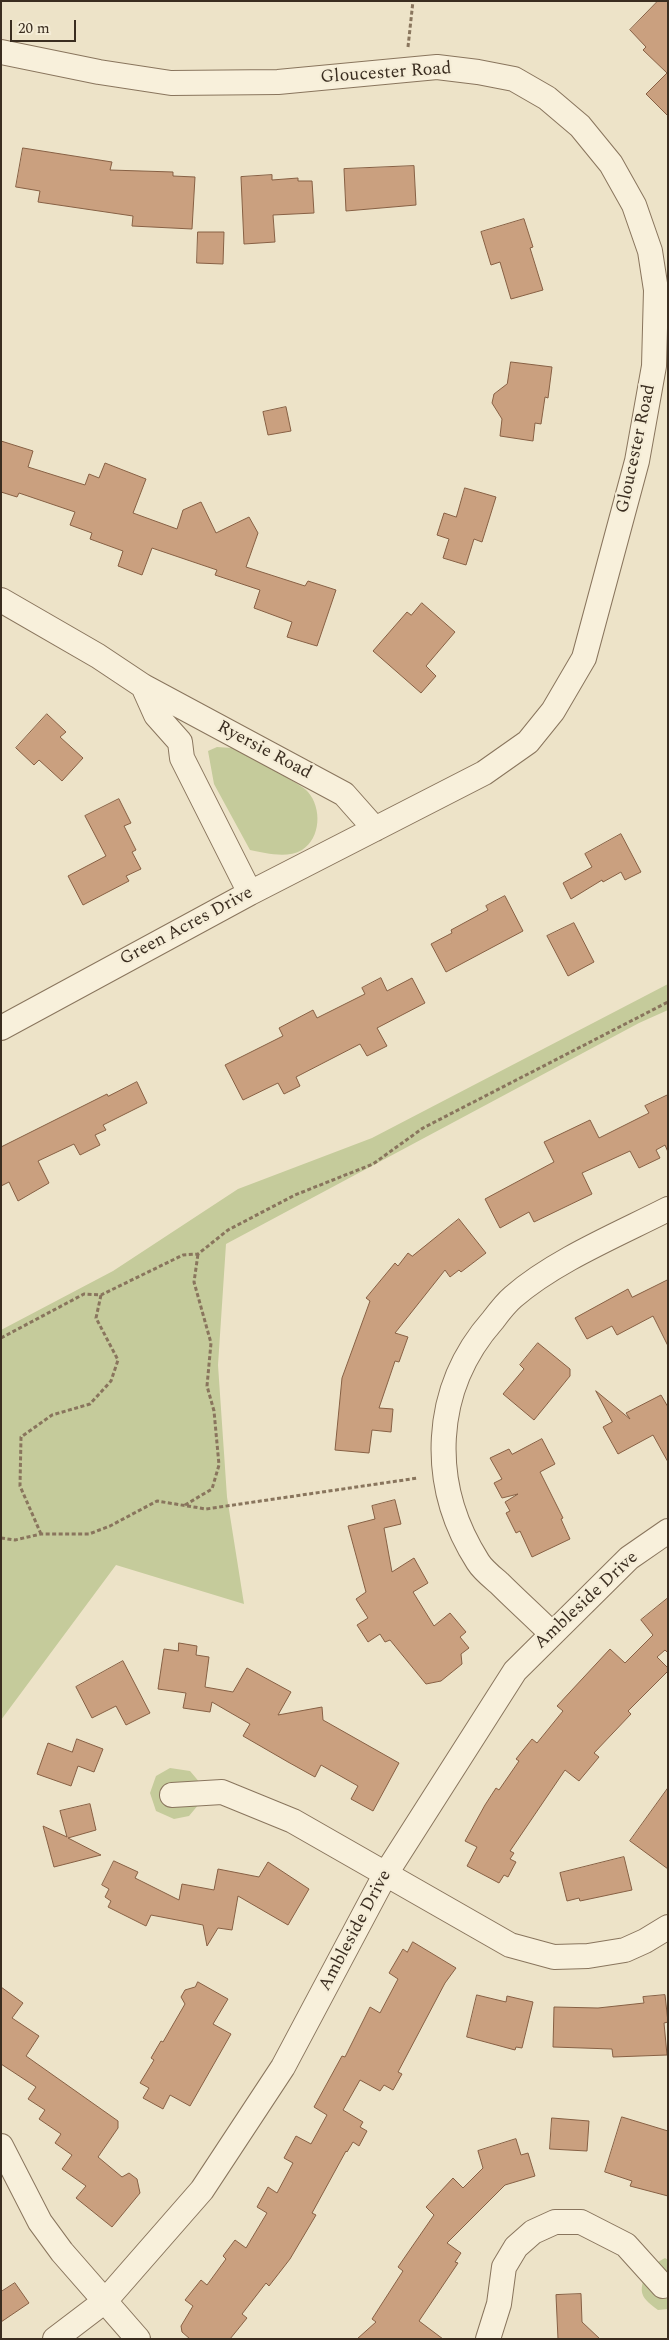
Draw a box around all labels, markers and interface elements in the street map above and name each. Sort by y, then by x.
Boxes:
scale bar [12,10,79,42]
text: 20 m [18,17,50,40]
street label: Gloucester Road [320,59,452,89]
street label: Gloucester Road [613,383,661,515]
street label: Ryersie Road [213,717,315,785]
street label: Green Acres Drive [117,883,257,971]
street label: Ambleside Drive [531,1548,643,1654]
street label: Ambleside Drive [315,1867,397,1995]

